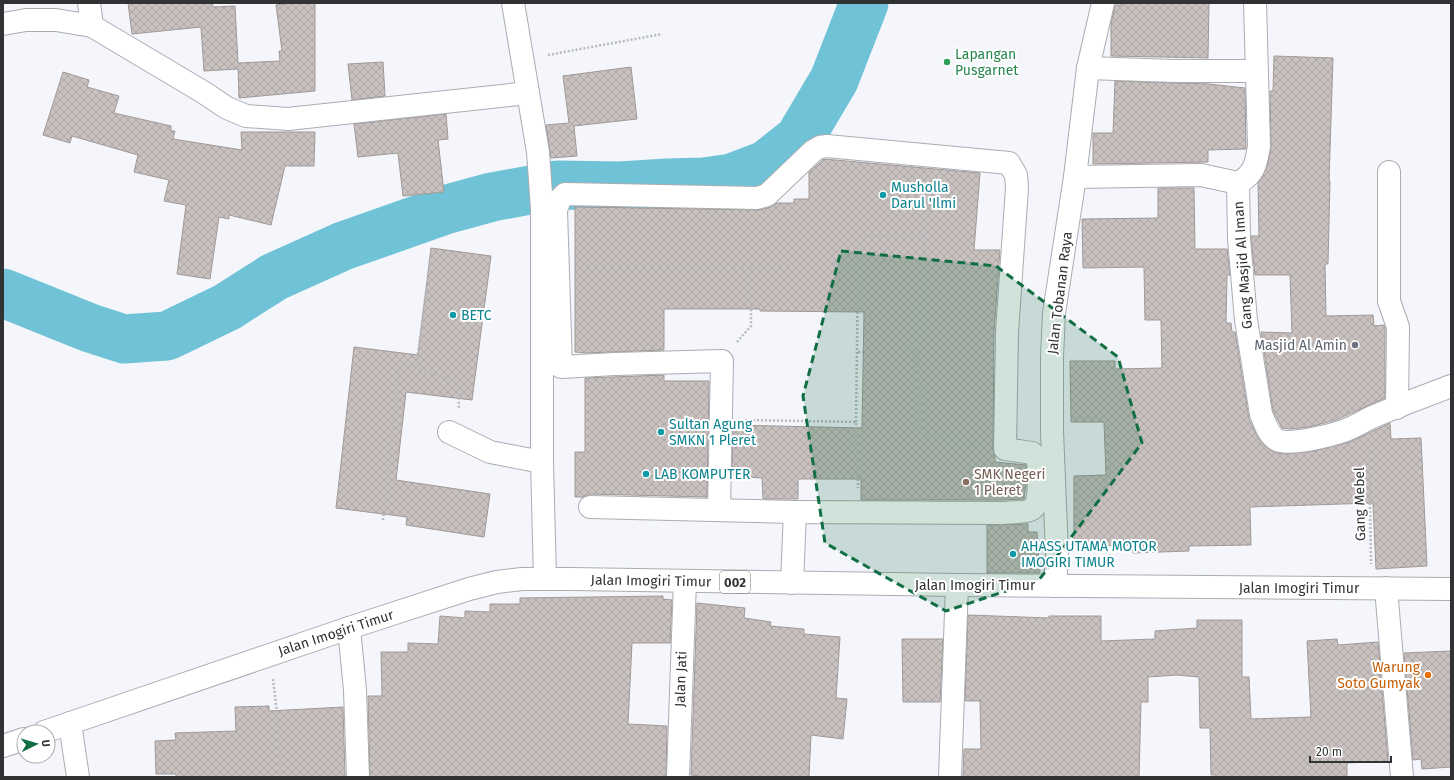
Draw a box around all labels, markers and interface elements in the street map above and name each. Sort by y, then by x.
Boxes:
place label: Lapangan Pusgarnet [955,46,1019,79]
marker: Lapangan Pusgarnet [942,57,952,67]
place label: Musholla Darul 'Ilmi [891,179,956,212]
marker: Musholla Darul 'Ilmi [878,190,888,200]
street label: Gang Masjid Al Iman [1230,200,1256,330]
street label: Jalan Tobanan Raya [1044,231,1076,355]
place label: BETC [461,307,492,324]
marker: BETC [448,310,458,320]
place label: Masjid Al Amin [1254,337,1347,354]
marker: Masjid Al Amin [1350,340,1360,350]
place label: Sultan Agung SMKN 1 Pleret [669,416,757,449]
marker: Sultan Agung SMKN 1 Pleret [656,427,666,437]
place label: LAB KOMPUTER [654,466,751,483]
place label: SMK Negeri 1 Pleret [974,466,1046,499]
street label: Gang Mebel [1351,467,1369,541]
marker: LAB KOMPUTER [641,469,651,479]
marker: SMK Negeri 1 Pleret [961,477,971,487]
place label: AHASS UTAMA MOTOR IMOGIRI TIMUR [1021,538,1157,571]
marker: AHASS UTAMA MOTOR IMOGIRI TIMUR [1008,549,1018,559]
street label: Jalan Imogiri Timur [591,571,712,591]
road number: 002 [720,571,750,593]
street label: Jalan Imogiri Timur [915,577,1036,594]
street label: Jalan Imogiri Timur [1239,580,1360,597]
street label: Jalan Imogiri Timur [276,606,397,660]
street label: Jalan Jati [672,651,690,707]
place label: Warung Soto Gumyak [1337,659,1421,692]
marker: Warung Soto Gumyak [1423,670,1433,680]
north arrow [16,724,56,764]
scale bar [1310,738,1391,764]
text: U [39,739,52,747]
text: 20 m [1316,745,1342,759]

